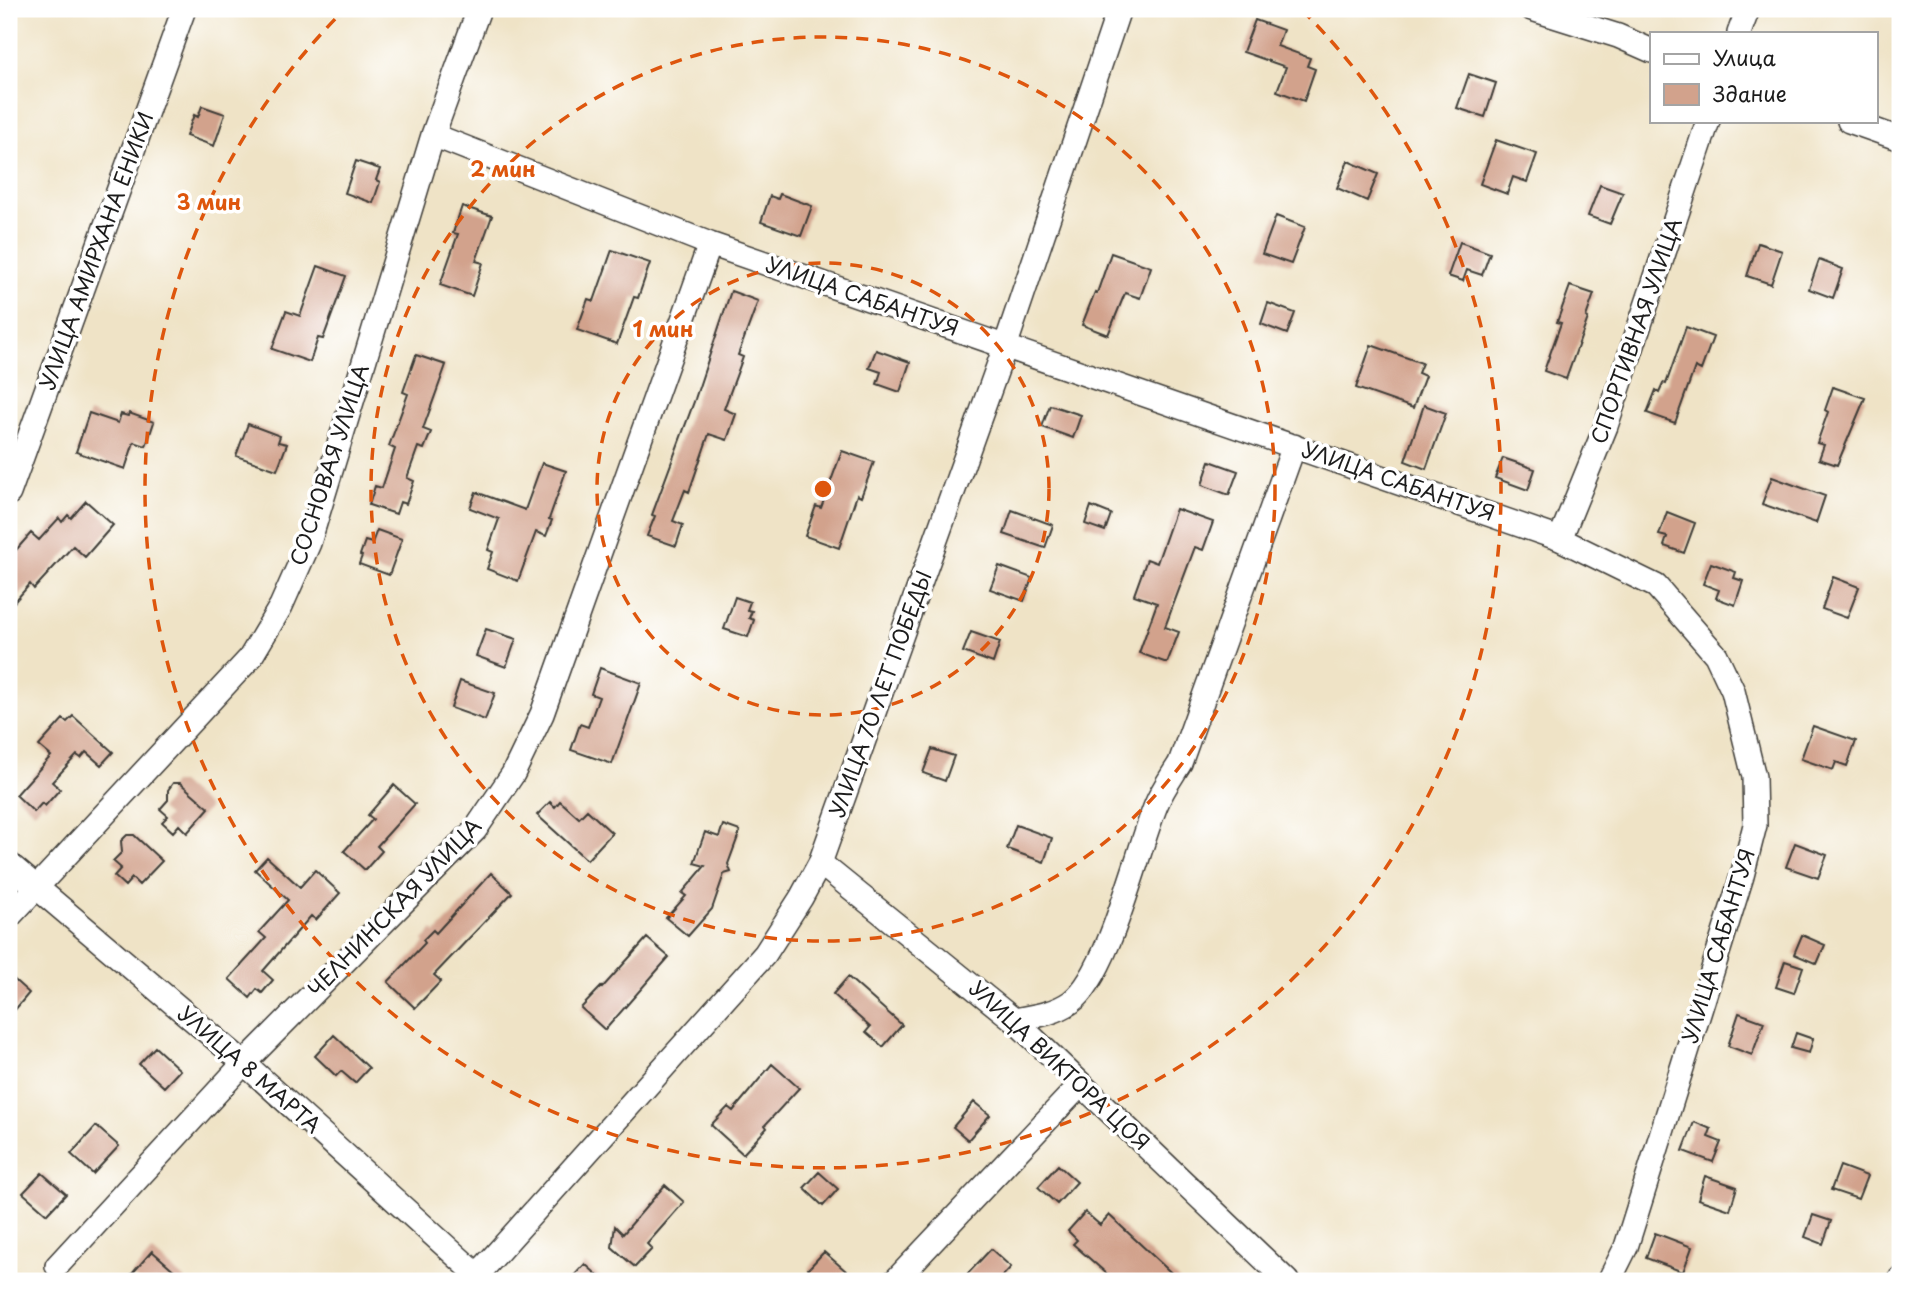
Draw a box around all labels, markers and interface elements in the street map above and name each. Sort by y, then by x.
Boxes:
legend [1650,32,1878,122]
text: Улица [1713,41,1776,73]
text: Здание [1713,77,1787,109]
street label: УЛИЦА АМИРХАНА ЕНИКИ [30,107,160,394]
text: 2 мин [470,152,536,184]
text: 3 мин [177,185,241,217]
street label: СПОРТИВНАЯ УЛИЦА [1581,213,1689,448]
street label: УЛИЦА САБАНТУЯ [762,247,963,343]
text: 1 мин [633,312,693,344]
street label: СОСНОВАЯ УЛИЦА [280,360,376,569]
street label: УЛИЦА САБАНТУЯ [1298,432,1499,528]
centre of rings [811,477,835,501]
street label: УЛИЦА 70 ЛЕТ ПОБЕДЫ [820,566,939,821]
street label: ЧЕЛНИНСКАЯ УЛИЦА [299,810,488,1003]
street label: УЛИЦА САБАНТУЯ [1672,844,1762,1047]
street label: УЛИЦА ВИКТОРА ЦОЯ [963,972,1158,1157]
street label: УЛИЦА 8 МАРТА [172,997,329,1140]

